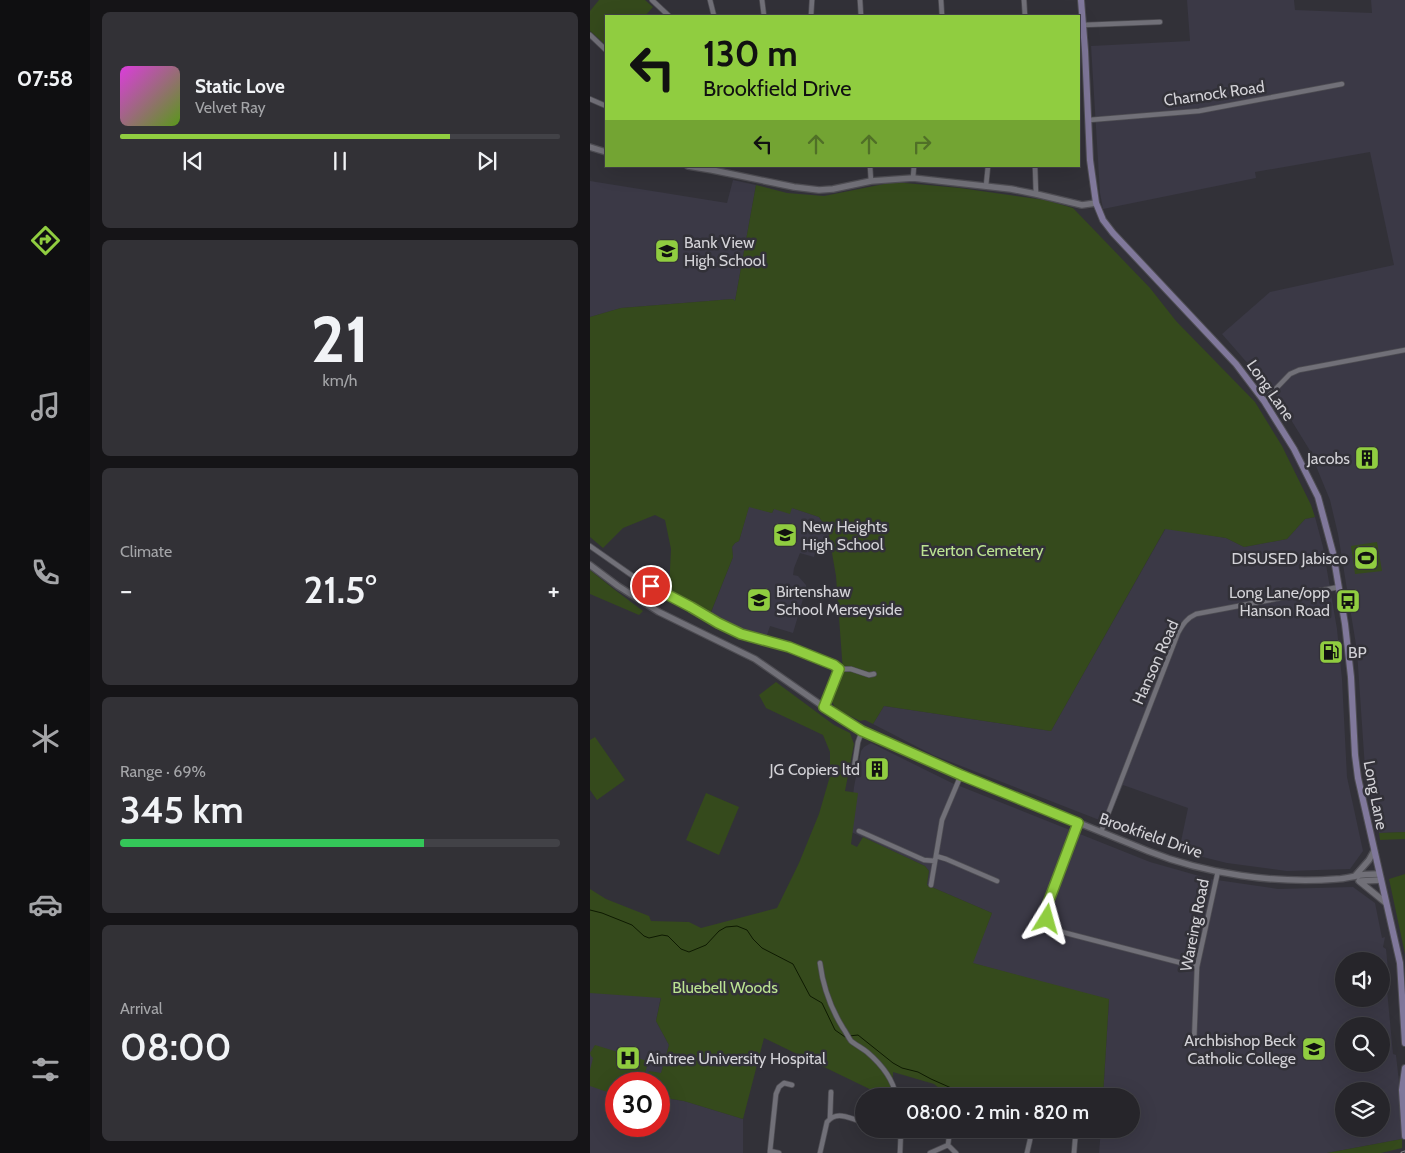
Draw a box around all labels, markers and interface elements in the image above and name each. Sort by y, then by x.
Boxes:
text: 130 m [703,32,798,75]
icon: left [620,35,685,100]
text: 07:58 [17,65,73,92]
text: Static Love [195,75,285,98]
text: Brookfield Drive [703,75,852,102]
street label: Charnock Road [1162,77,1266,110]
text: Velvet Ray [195,98,266,117]
icon: left [749,130,777,158]
icon: ahead [802,130,830,158]
icon: ahead [855,130,883,158]
icon: right [908,130,936,158]
icon: previous [179,147,207,175]
icon: pause [326,147,354,175]
icon: next [473,147,501,175]
icon: directions [28,223,63,258]
place label: Bank View High School [684,233,766,270]
school or university icon: Bank View High School [654,238,680,264]
text: 21 [311,299,369,378]
street label: Long Lane [1243,356,1298,424]
text: km/h [322,371,358,390]
icon: music [28,389,63,424]
building icon: Jacobs [1354,445,1380,471]
place label: Jacobs [1306,449,1350,468]
place label: New Heights High School [802,517,888,554]
school or university icon: New Heights High School [772,522,798,548]
park label: Everton Cemetery [921,541,1043,560]
text: Climate [120,542,172,561]
sports icon: DISUSED Jabisco [1353,545,1379,571]
place label: DISUSED Jabisco [1231,549,1348,568]
icon: phone [28,555,63,590]
pin [630,565,672,607]
text: 21.5° [303,566,377,613]
icon: arrive [637,572,665,600]
text: − [120,573,132,607]
text: + [548,573,560,607]
place label: Birtenshaw School Merseyside [776,582,902,619]
place label: Long Lane/opp Hanson Road [1229,583,1330,620]
school or university icon: Birtenshaw School Merseyside [746,587,772,613]
bus stop icon: Long Lane/opp Hanson Road [1335,588,1361,614]
street label: Hanson Road [1128,617,1183,707]
fuel station icon: BP [1318,639,1344,665]
place label: BP [1348,643,1367,662]
icon: climate [28,721,63,756]
building icon: JG Copiers ltd [864,756,890,782]
street label: Long Lane [1360,759,1392,831]
place label: JG Copiers ltd [768,760,860,779]
text: Range · 69% [120,762,206,781]
text: 345 km [120,786,244,833]
street label: Brookfield Drive [1097,809,1205,862]
street label: Wareing Road [1176,877,1213,973]
icon: car [28,887,63,922]
position arrow [1020,892,1072,944]
map controls [1335,952,1390,1137]
button: sound [1335,952,1390,1007]
park label: Bluebell Woods [672,978,778,997]
text: Arrival [120,999,163,1018]
button: search [1335,1017,1390,1072]
text: 08:00 [120,1023,231,1070]
place label: Archbishop Beck Catholic College [1184,1031,1297,1068]
school or university icon: Archbishop Beck Catholic College [1301,1036,1327,1062]
hospital icon: Aintree University Hospital [615,1045,641,1071]
place label: Aintree University Hospital [646,1049,826,1068]
icon: filters [28,1052,63,1087]
speed limit sign: 30 [605,1072,670,1137]
button: layers [1335,1082,1390,1137]
text: 08:00 · 2 min · 820 m [906,1101,1089,1124]

